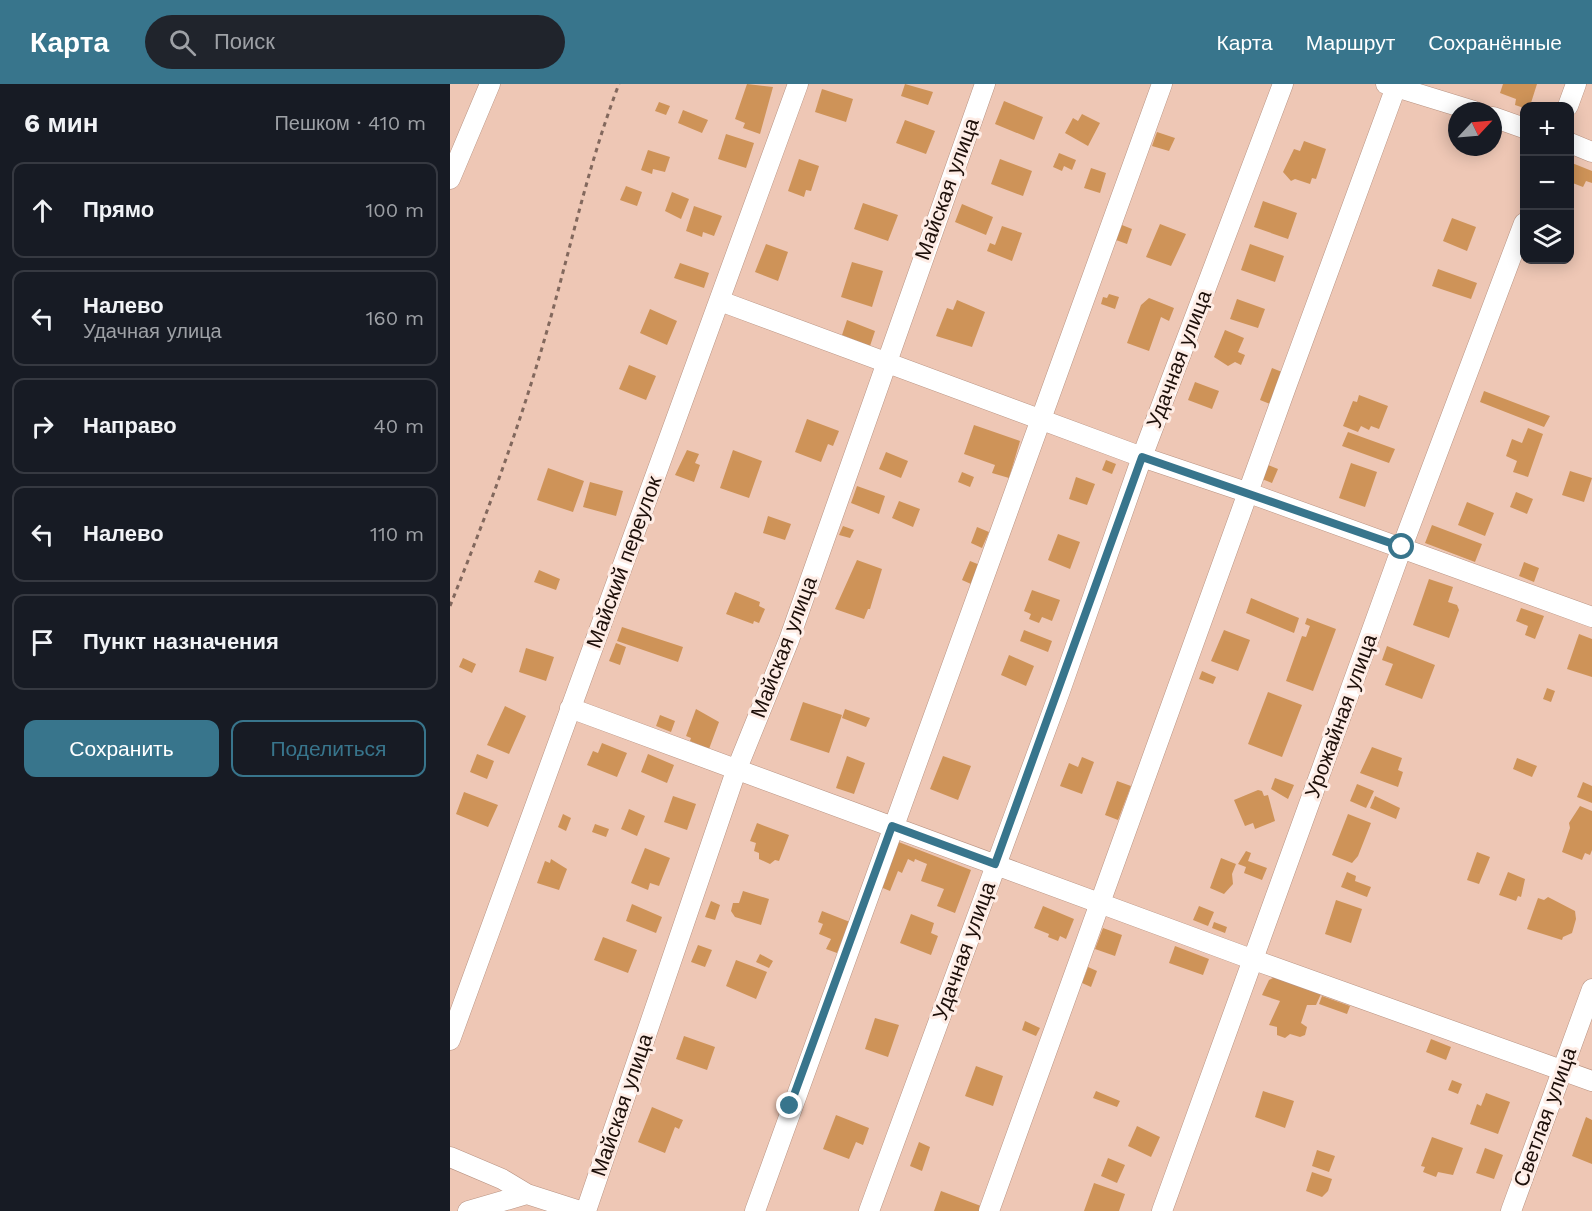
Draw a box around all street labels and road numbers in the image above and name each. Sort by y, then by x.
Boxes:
street label: Майская улица [909,114,984,263]
street label: Удачная улица [1141,286,1216,431]
street label: Майский переулок [581,472,667,651]
street label: Майская улица [745,572,822,721]
street label: Урожайная улица [1299,630,1382,801]
street label: Удачная улица [927,878,1000,1024]
street label: Майская улица [585,1030,658,1179]
street label: Светлая улица [1508,1043,1581,1190]

